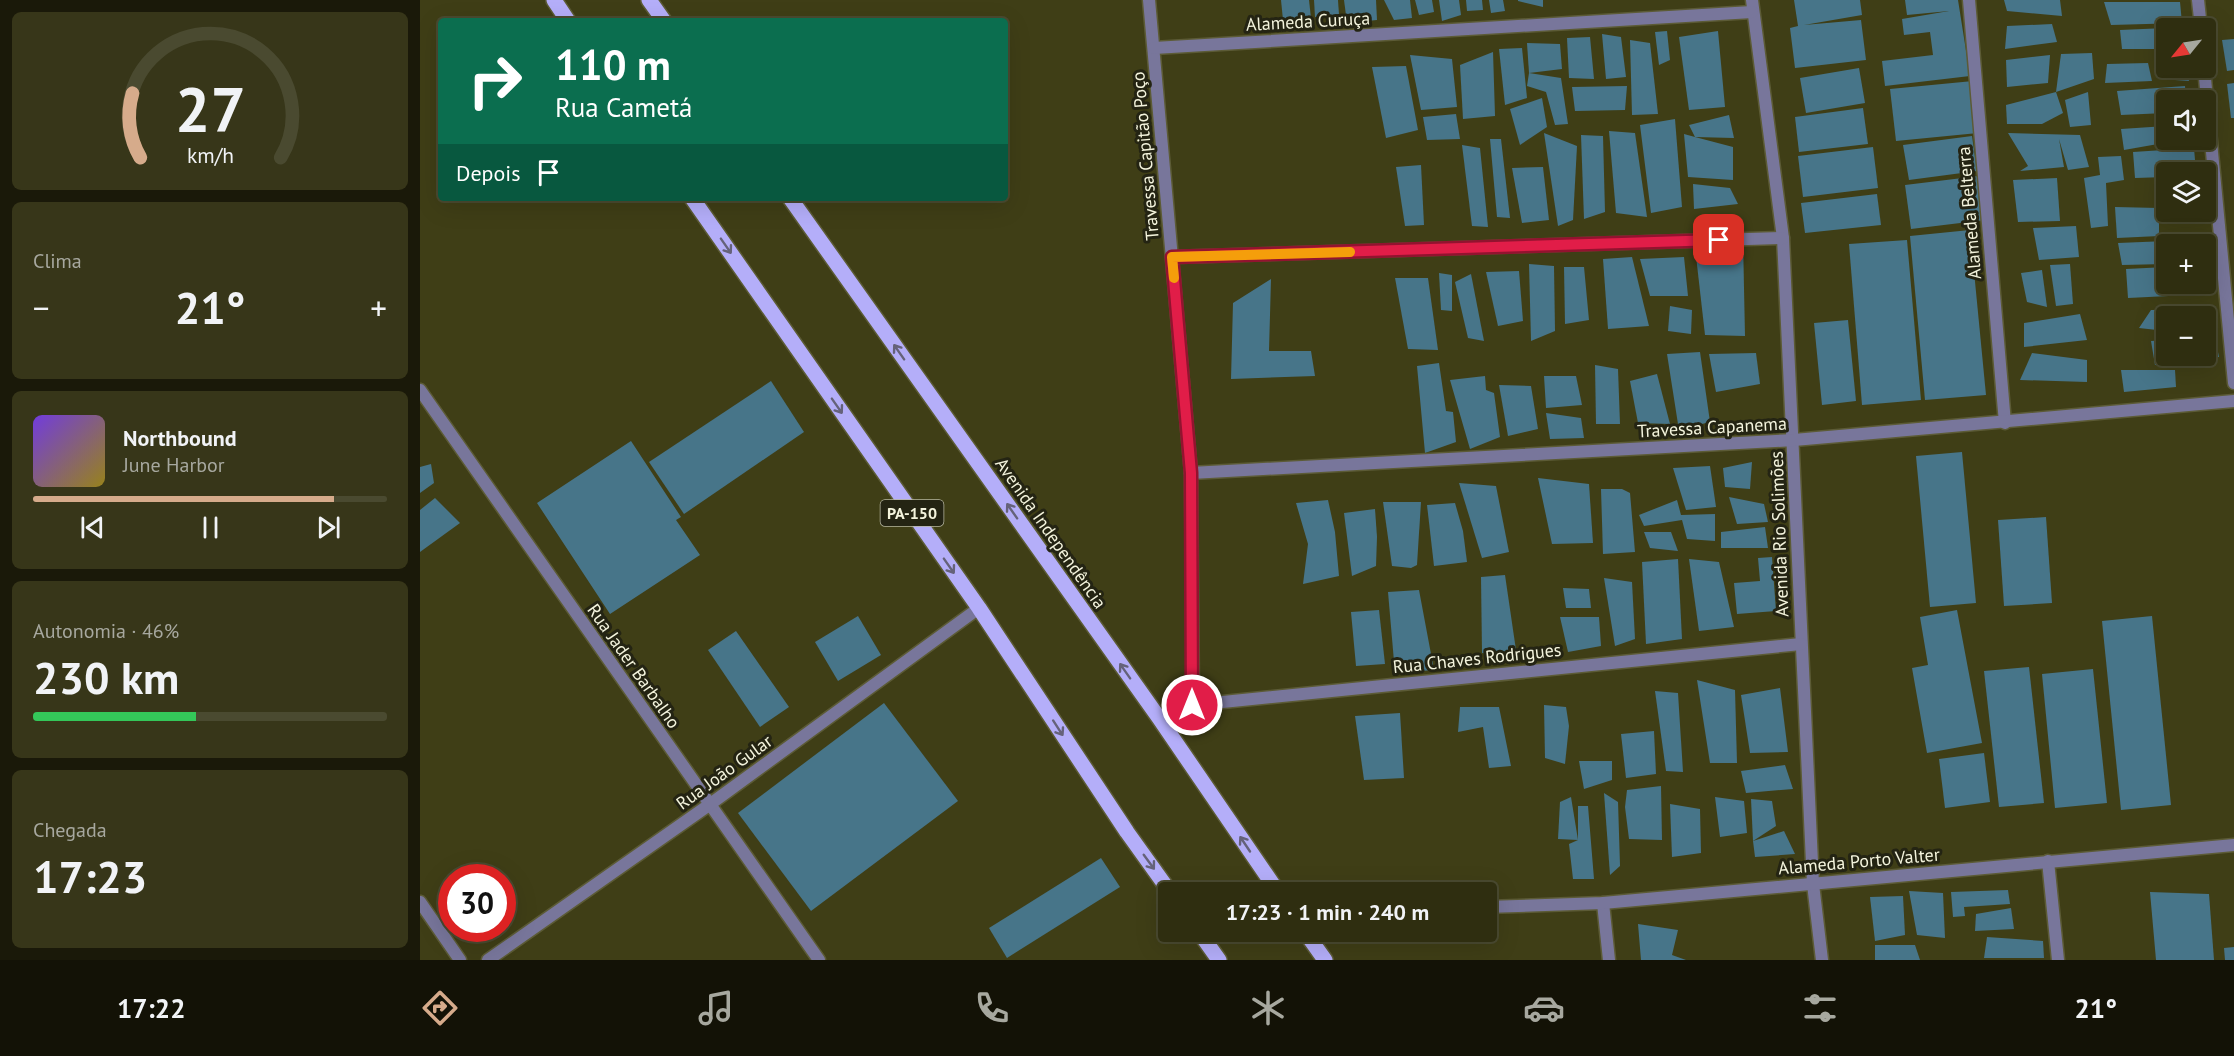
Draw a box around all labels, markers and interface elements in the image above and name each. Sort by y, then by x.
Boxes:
street label: Alameda Curuça [1245,6,1371,36]
north arrow [2156,18,2216,78]
map controls [2156,18,2216,366]
text: 110 m [555,37,671,92]
icon: right [456,42,534,120]
text: 27 [175,68,245,149]
street label: Travessa Capitão Poço [1126,71,1164,241]
text: Rua Cametá [555,90,692,124]
button: sound [2156,90,2216,150]
text: km/h [186,141,233,169]
street label: Alameda Belterra [1952,146,1986,280]
icon: arrive [532,156,565,189]
text: Depois [456,159,520,187]
button: layers [2156,162,2216,222]
pin [1693,214,1744,265]
icon: arrive [1702,223,1735,256]
button: + [2156,234,2216,294]
one-way arrow [720,237,732,254]
text: Clima [33,248,82,274]
text: 21° [175,278,245,336]
text: − [33,286,50,329]
text: + [370,286,387,329]
button: − [2156,306,2216,366]
one-way arrow [893,345,905,361]
one-way arrow [831,397,843,413]
street label: Travessa Capanema [1637,412,1787,442]
text: Northbound [123,424,237,452]
street label: Avenida Rio Solimões [1765,451,1793,617]
text: June Harbor [123,452,225,478]
street label: Avenida Independência [990,453,1112,613]
road number: PA-150 [880,500,944,526]
one-way arrow [1006,504,1018,520]
icon: previous [76,511,109,544]
icon: pause [194,511,227,544]
icon: next [312,511,345,544]
one-way arrow [943,557,955,573]
street label: Rua Jader Barbalho [582,599,686,733]
text: Autonomia · 46% [33,618,179,644]
street label: Rua Chaves Rodrigues [1392,638,1562,678]
text: 230 km [33,648,179,706]
one-way arrow [1119,663,1131,679]
position arrow [1160,673,1224,737]
one-way arrow [1051,719,1064,736]
street label: Rua João Gular [671,729,777,815]
text: Chegada [33,817,107,843]
one-way arrow [1239,837,1251,853]
street label: Alameda Porto Valter [1777,842,1941,880]
text: 17:23 [33,847,147,905]
one-way arrow [1142,854,1155,870]
speed limit sign: 30 [438,864,516,942]
text: 17:23 · 1 min · 240 m [1226,898,1429,926]
icon: directions [419,987,461,1029]
icon: music [695,987,737,1029]
icon: phone [971,987,1013,1029]
icon: climate [1247,987,1289,1029]
icon: car [1523,987,1565,1029]
icon: filters [1799,987,1841,1029]
text: 17:22 [117,991,185,1025]
text: 21° [2075,991,2117,1025]

